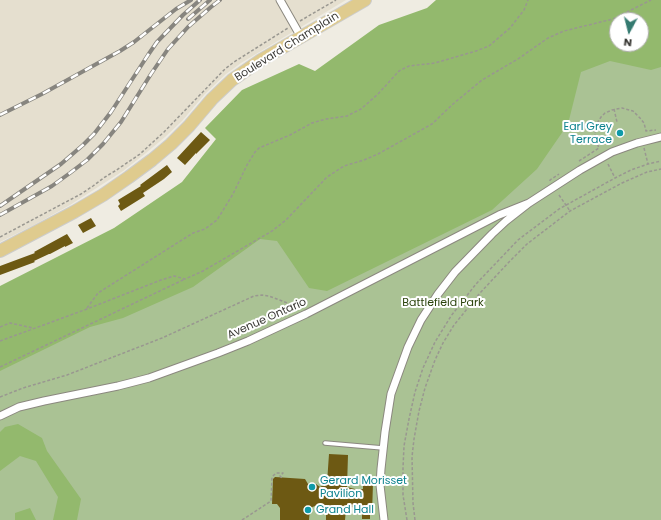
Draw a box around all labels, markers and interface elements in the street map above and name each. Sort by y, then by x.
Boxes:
street label: Boulevard Champlain [233,10,341,84]
north arrow [609,12,649,52]
text: N [623,34,633,51]
place label: Earl Grey Terrace [564,120,612,146]
marker: Earl Grey Terrace [615,128,625,138]
street label: Avenue Ontario [225,296,309,342]
park label: Battlefield Park [402,296,484,310]
place label: Gerard Morisset Pavilion [320,474,407,500]
marker: Gerard Morisset Pavilion [307,482,317,492]
place label: Grand Hall [316,503,374,517]
marker: Grand Hall [303,505,313,515]

